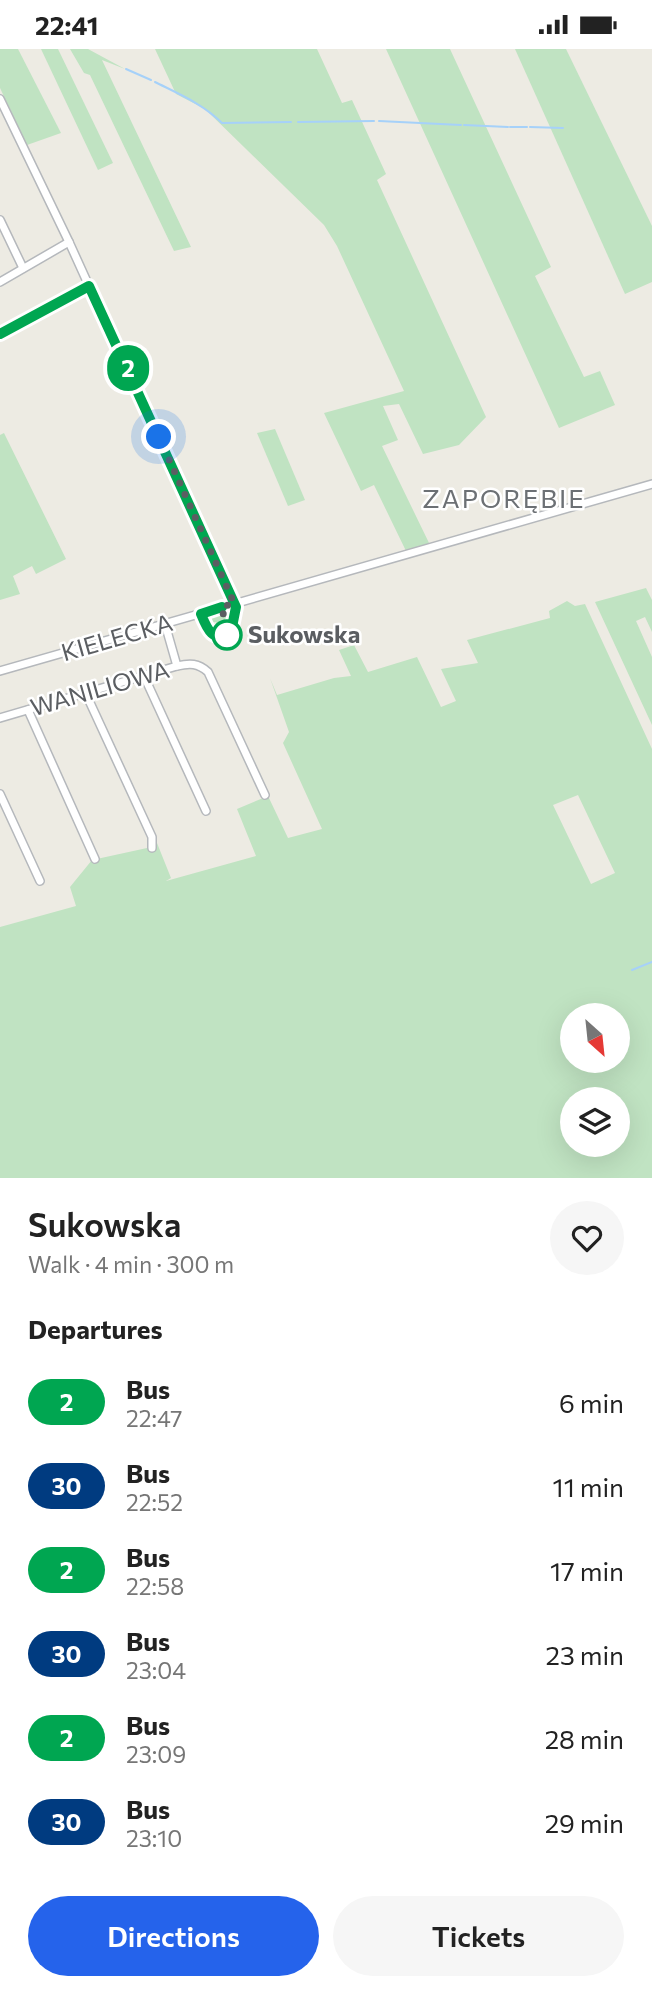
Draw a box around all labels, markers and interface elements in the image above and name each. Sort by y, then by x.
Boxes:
text: 22:41 [35,9,98,40]
line badge: 2 [105,345,151,391]
text: 2 [121,353,135,382]
your location [141,419,176,454]
district label: ZAPORĘBIE [422,482,586,513]
street label: KIELECKA [58,607,175,666]
place label: Sukowska [248,619,360,648]
marker: Sukowska [212,620,242,650]
street label: WANILIOWA [27,654,172,721]
north arrow [560,1003,630,1073]
map controls [560,1003,630,1157]
button: layers [560,1087,630,1157]
button: heart [550,1201,624,1275]
text: Sukowska [28,1203,181,1244]
text: Walk · 4 min · 300 m [28,1250,234,1278]
text: Departures [28,1313,163,1344]
text: Bus [126,1373,170,1404]
text: 2 [60,1387,73,1416]
text: 6 min [559,1387,624,1418]
text: 22:47 [126,1404,182,1432]
text: Bus [126,1457,170,1488]
text: 30 [52,1471,81,1500]
text: 11 min [553,1471,624,1502]
text: 22:52 [126,1488,183,1516]
text: Bus [126,1541,170,1572]
text: 2 [60,1555,73,1584]
text: 17 min [550,1555,624,1586]
text: 22:58 [126,1572,184,1600]
text: Bus [126,1625,170,1656]
text: 30 [52,1639,81,1668]
text: 23 min [546,1639,624,1670]
text: 23:04 [126,1656,186,1684]
text: Bus [126,1709,170,1740]
text: 2 [60,1723,73,1752]
text: 28 min [545,1723,624,1754]
text: 23:09 [126,1740,186,1768]
text: Bus [126,1793,170,1824]
text: 30 [52,1807,81,1836]
text: 29 min [545,1807,624,1838]
text: 23:10 [126,1824,182,1852]
button: Directions [28,1896,319,1976]
button: Tickets [333,1896,624,1976]

